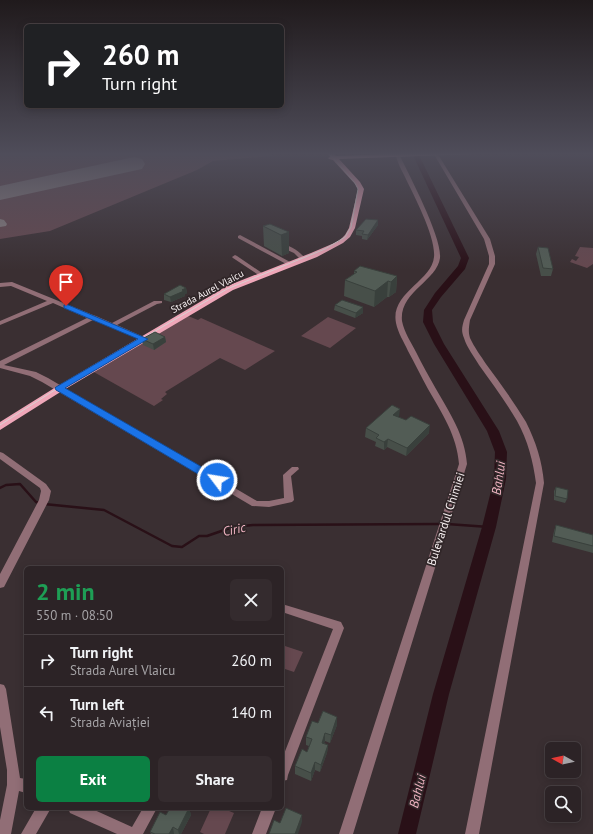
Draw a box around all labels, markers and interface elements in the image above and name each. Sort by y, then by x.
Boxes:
text: 260 m [102,36,179,73]
icon: right [36,40,88,92]
text: Turn right [102,72,177,95]
pin [49,265,83,306]
street label: Strada Aurel Vlaicu [168,267,246,316]
icon: arrive [55,271,77,293]
position arrow [196,459,238,501]
water label: Bahlui [488,459,509,496]
street label: Bulevardul Chimiei [423,470,468,567]
water label: Ciric [221,519,248,540]
text: 2 min [36,576,95,607]
button: close [230,579,272,621]
text: 550 m · 08:50 [36,607,113,624]
text: Turn right [70,643,133,662]
icon: right [36,650,58,672]
text: 260 m [231,651,272,670]
text: Strada Aurel Vlaicu [70,662,175,679]
text: Turn left [70,695,124,714]
icon: left [36,702,58,724]
text: 140 m [231,703,272,722]
text: Strada Aviației [70,714,150,731]
north arrow [545,742,581,778]
map controls [545,742,581,822]
button: Exit [36,756,150,802]
button: Share [158,756,272,802]
water label: Bahlui [405,772,430,810]
button: search [545,786,581,822]

